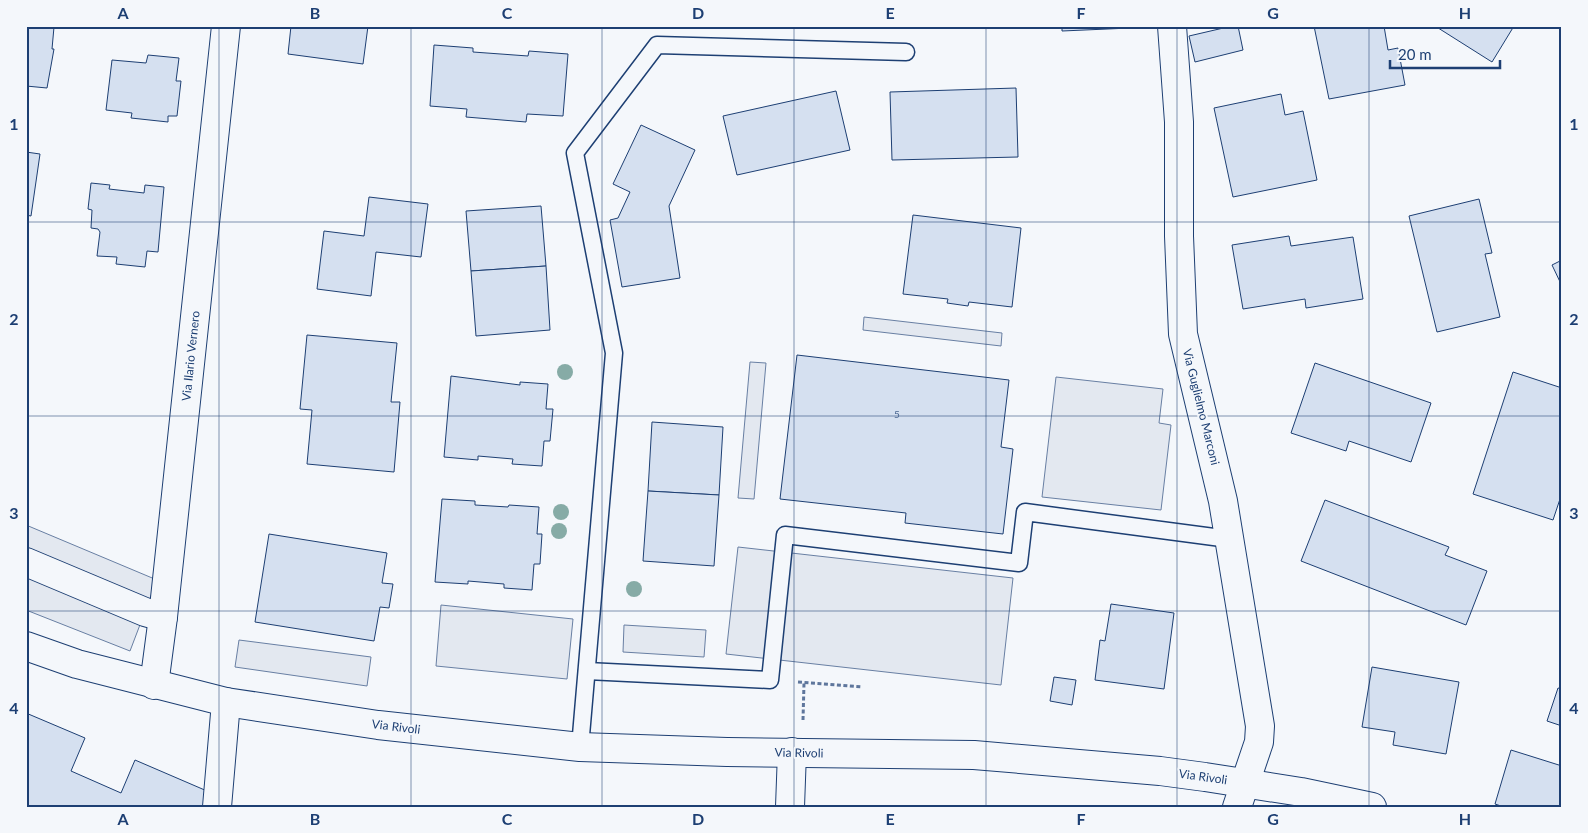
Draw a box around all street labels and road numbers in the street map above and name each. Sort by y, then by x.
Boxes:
street label: Via Ilario Vernero [178,310,203,402]
street label: Via Guglielmo Marconi [1180,347,1223,467]
street label: Via Rivoli [371,716,421,737]
street label: Via Rivoli [774,745,824,760]
street label: Via Rivoli [1178,766,1228,787]

